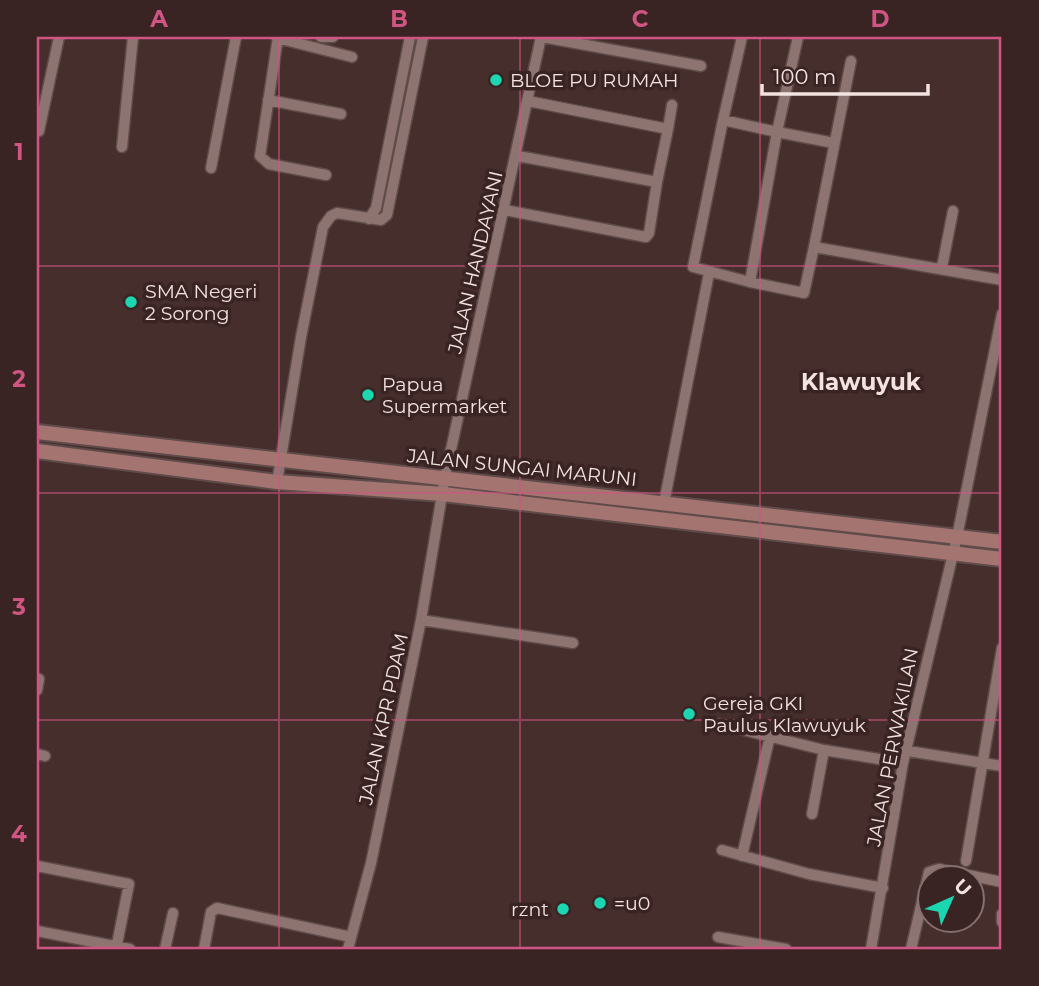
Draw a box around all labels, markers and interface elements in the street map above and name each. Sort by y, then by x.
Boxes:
text: A [149,5,168,33]
text: B [390,5,408,33]
text: C [632,5,649,33]
text: D [871,5,890,33]
scale bar [762,52,929,96]
text: 100 m [773,64,836,89]
place label: BLOE PU RUMAH [510,69,678,92]
marker: BLOE PU RUMAH [488,72,504,88]
text: 1 [14,138,24,166]
street label: JALAN HANDAYANI [443,168,508,357]
place label: SMA Negeri 2 Sorong [145,280,257,325]
marker: SMA Negeri 2 Sorong [123,294,139,310]
text: 2 [12,365,26,393]
district label: Klawuyuk [801,368,922,396]
place label: Papua Supermarket [382,373,508,418]
marker: Papua Supermarket [360,387,376,403]
street label: JALAN SUNGAI MARUNI [405,444,638,491]
text: 3 [11,593,26,621]
street label: JALAN KPR PDAM [354,631,413,808]
street label: JALAN PERWAKILAN [862,646,923,849]
place label: Gereja GKI Paulus Klawuyuk [703,692,867,737]
marker: Gereja GKI Paulus Klawuyuk [681,706,697,722]
text: 4 [11,820,27,848]
north arrow [916,864,986,934]
text: U [949,874,976,901]
place label: =u0 [614,892,650,915]
marker: =u0 [592,895,608,911]
place label: rznt [511,898,549,921]
marker: rznt [555,901,571,917]

